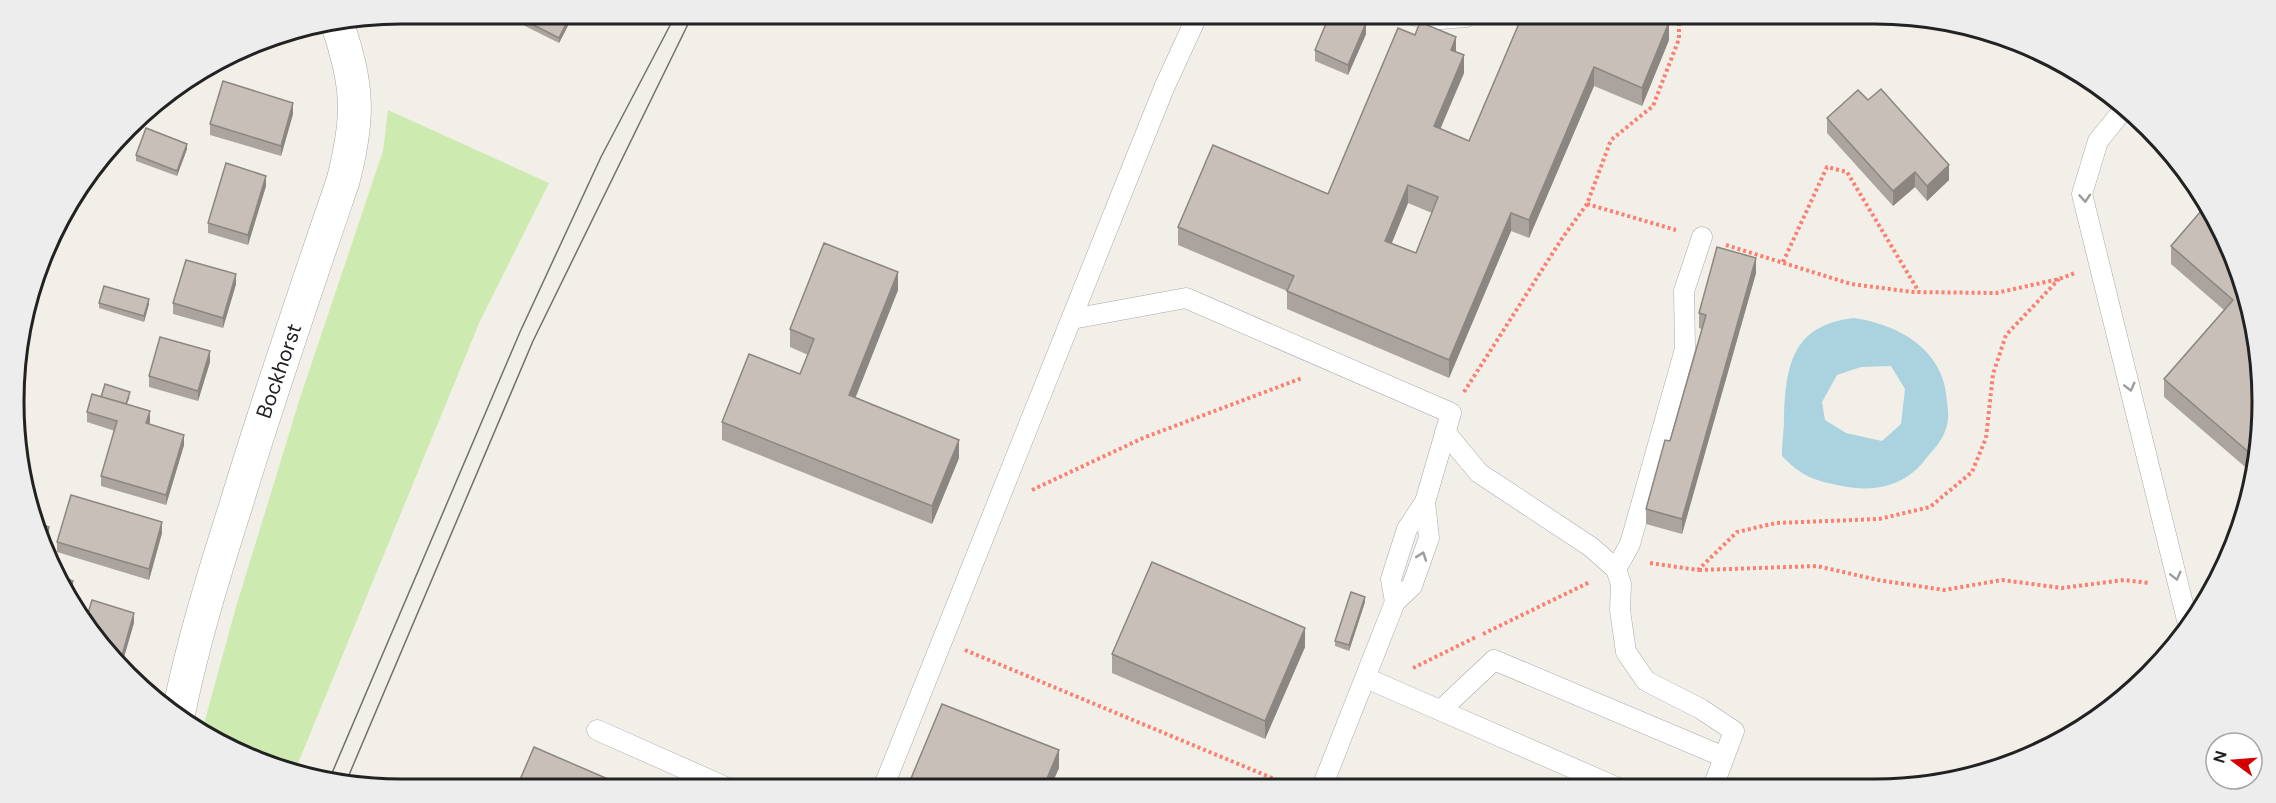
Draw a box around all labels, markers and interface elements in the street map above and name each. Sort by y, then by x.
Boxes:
one-way arrow [2078,193,2091,202]
street label: Bockhorst [250,320,308,422]
one-way arrow [2122,382,2135,392]
one-way arrow [1415,551,1428,562]
one-way arrow [2169,571,2182,581]
north arrow [2204,731,2264,791]
text: N [2208,748,2232,766]

